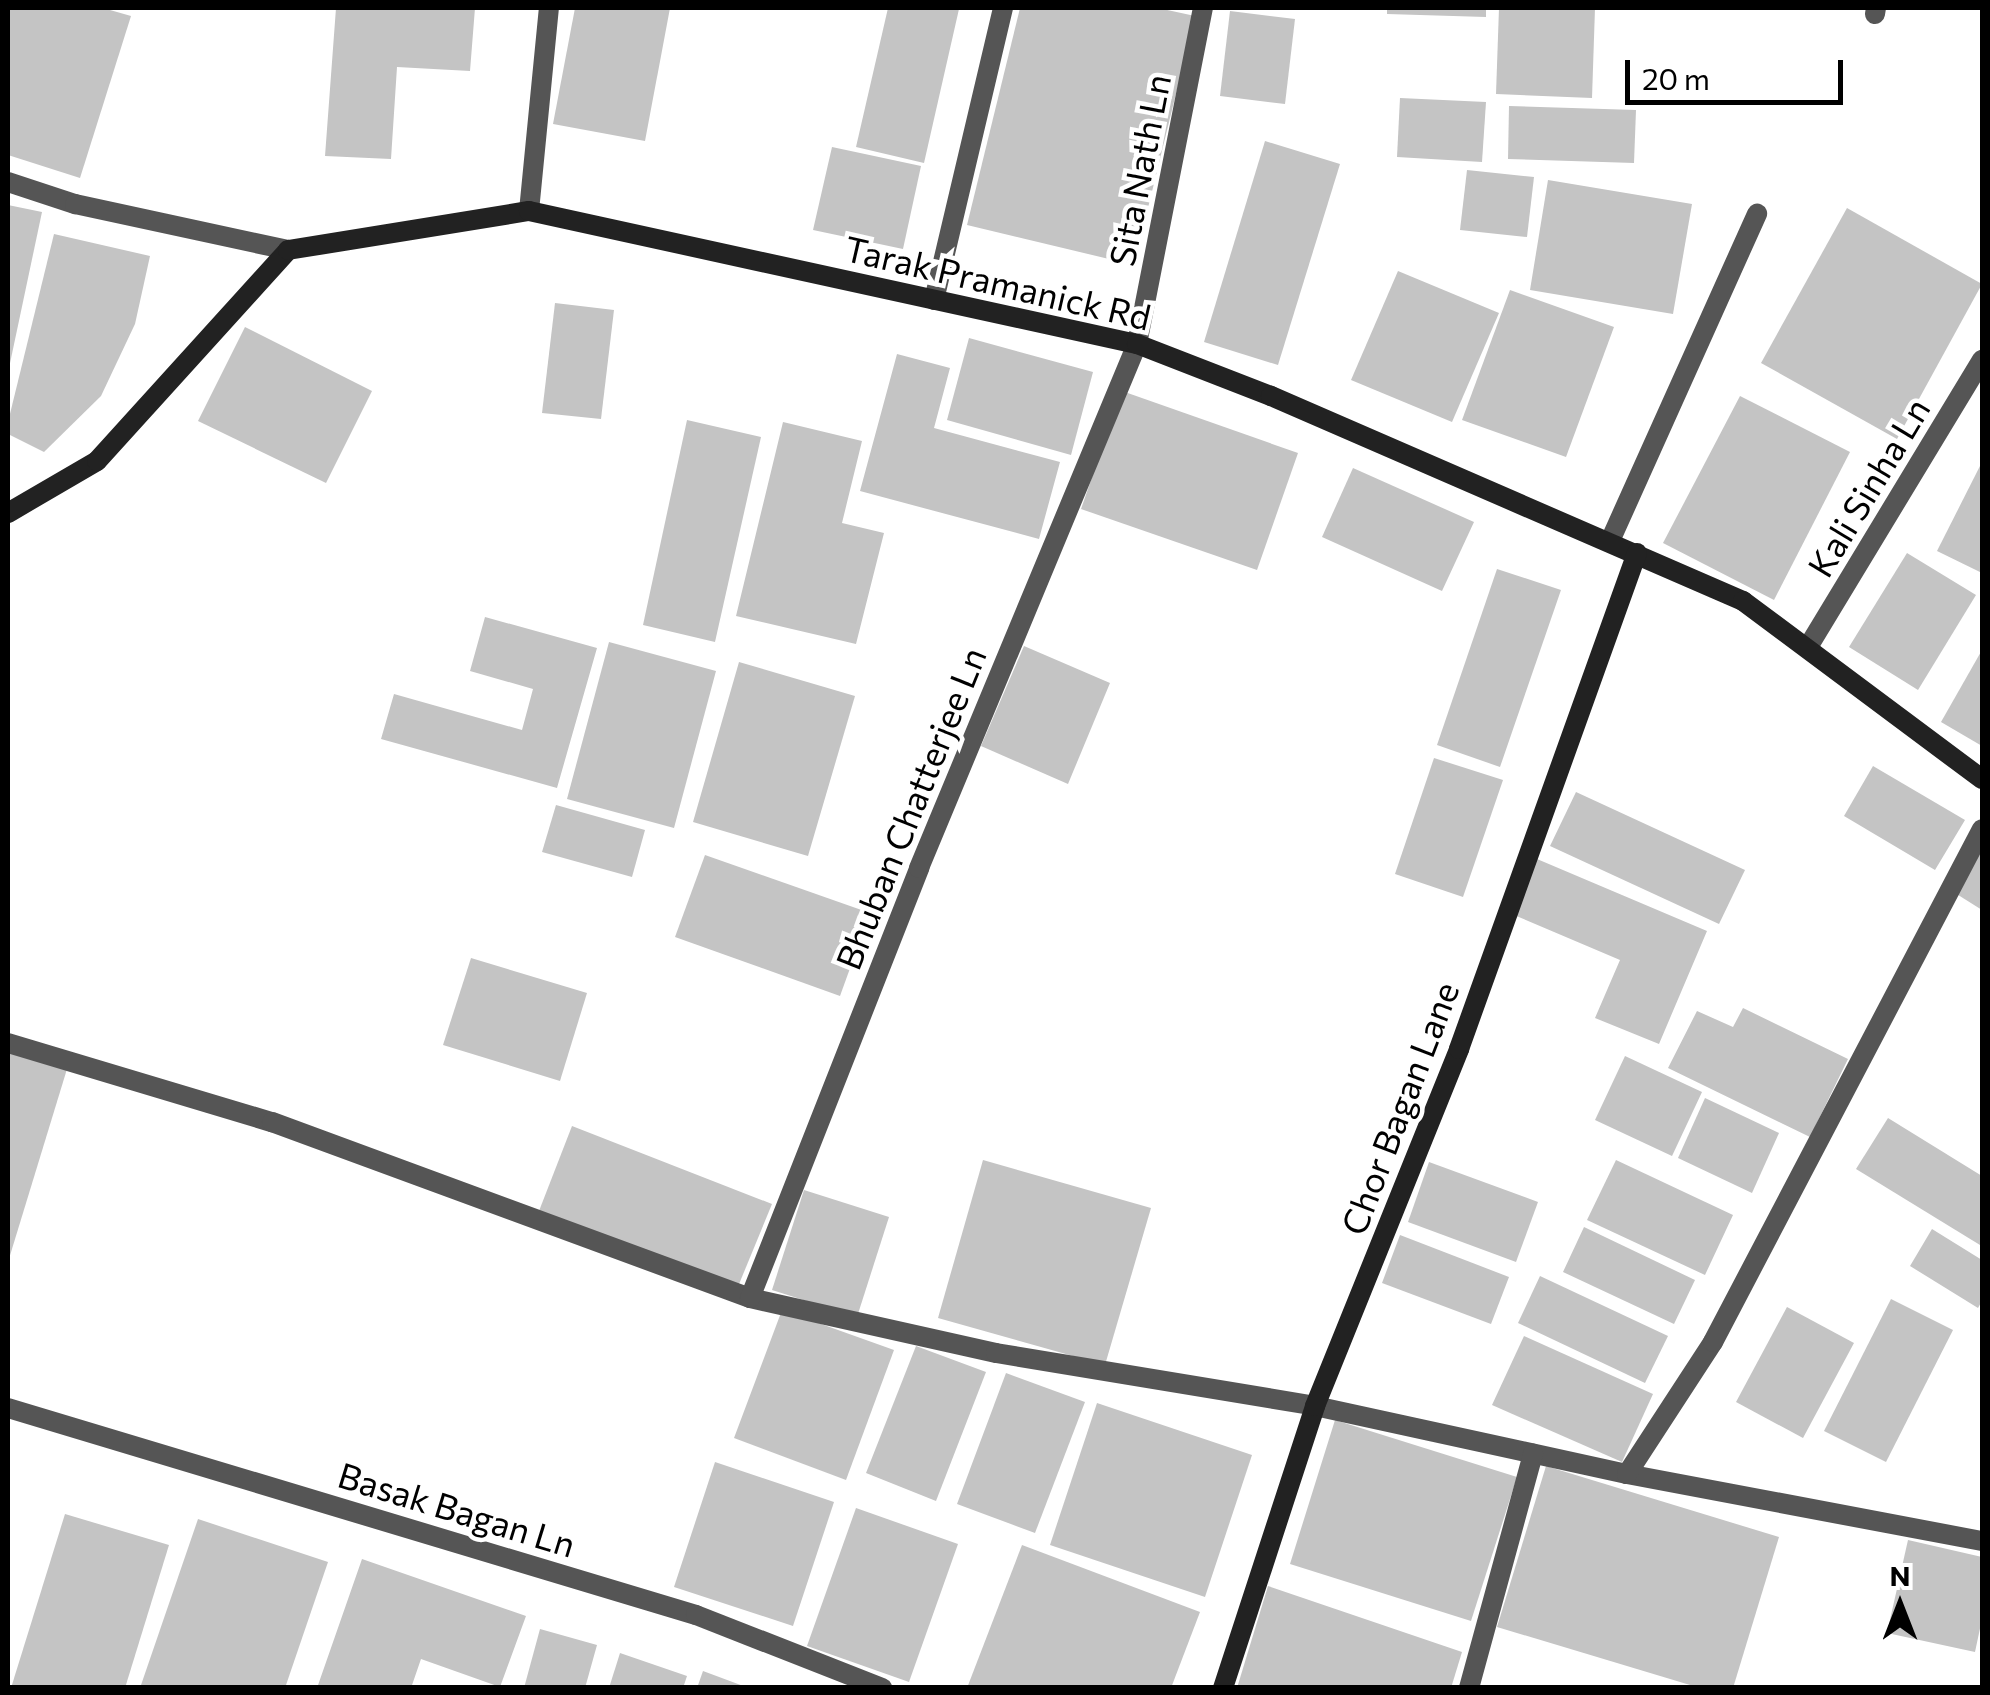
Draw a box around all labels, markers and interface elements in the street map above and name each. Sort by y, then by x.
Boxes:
scale bar [1630,40,1848,102]
text: 20 m [1642,59,1710,96]
street label: Sita Nath Ln [1100,70,1178,270]
street label: Tarak Pramanick Rd [841,226,1155,338]
street label: Kali Sinha Ln [1798,390,1938,584]
street label: Bhuban Chatterjee Ln [826,641,994,975]
street label: Chor Bagan Lane [1332,976,1466,1240]
street label: Basak Bagan Ln [333,1453,581,1565]
north arrow [1850,1555,1950,1655]
text: N [1890,1558,1911,1592]

